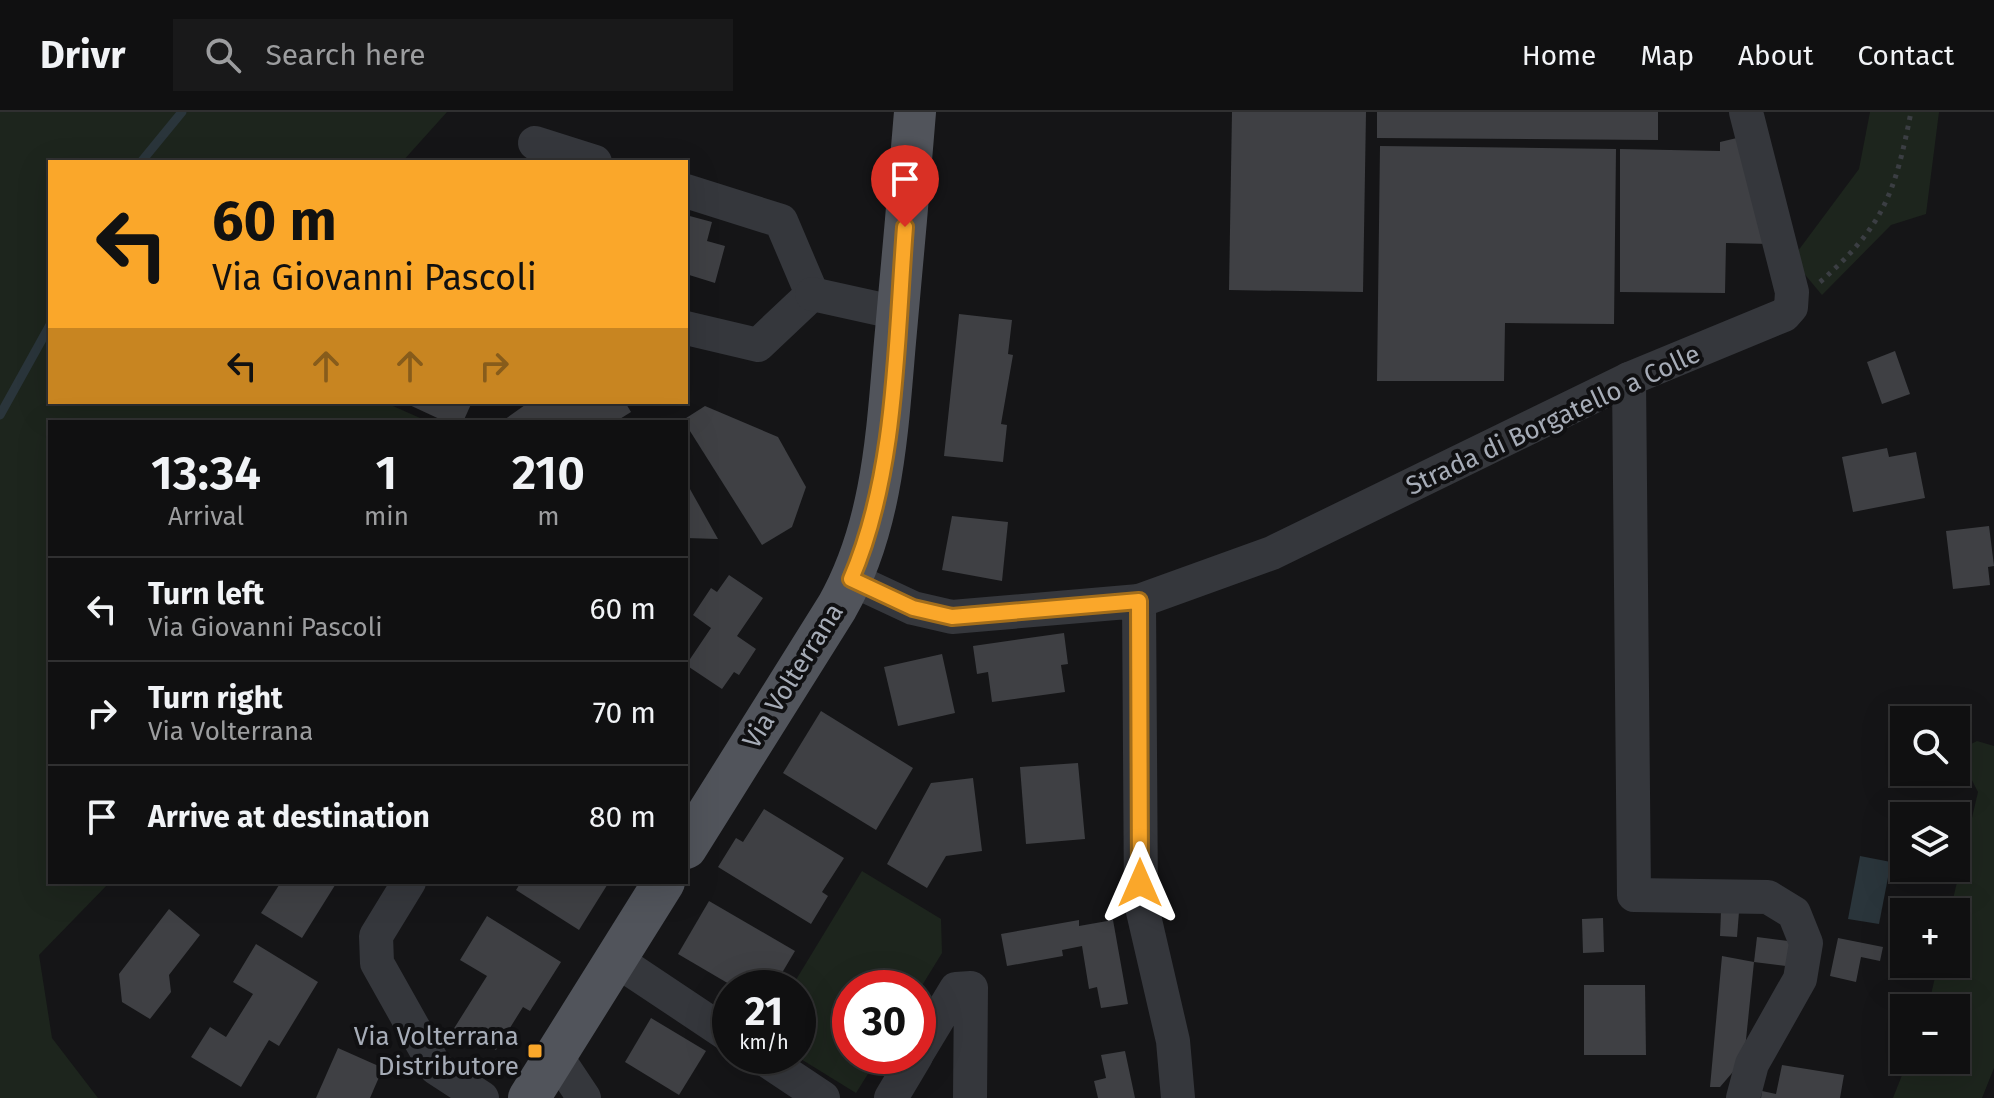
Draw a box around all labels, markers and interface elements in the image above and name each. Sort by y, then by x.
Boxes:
search box [173,19,733,91]
text: Drivr [40,32,125,78]
icon: search [201,33,245,77]
text: Search here [265,37,426,73]
text: Home [1522,39,1596,72]
text: Map [1640,39,1694,72]
text: About [1738,39,1813,72]
text: Contact [1857,39,1954,72]
pin [871,145,939,227]
icon: arrive [883,157,927,201]
text: 60 m [212,188,337,255]
icon: left [80,192,184,296]
text: Via Giovanni Pascoli [212,256,537,300]
street label: Strada di Borgatello a Colle [1401,338,1705,502]
icon: left [220,344,264,388]
icon: ahead [304,344,348,388]
icon: ahead [388,344,432,388]
icon: right [472,344,516,388]
text: 13:34 [151,444,261,502]
text: 1 [376,444,397,502]
text: 210 [512,444,585,502]
text: Arrival [168,501,244,532]
text: min [364,501,409,532]
text: m [537,501,560,532]
text: Turn left [148,576,264,612]
icon: left [80,587,124,631]
text: 60 m [590,591,656,627]
street label: Via Volterrana [736,598,850,754]
text: Via Giovanni Pascoli [148,612,383,643]
text: Turn right [148,680,283,716]
icon: right [80,691,124,735]
text: 70 m [593,695,656,731]
map controls [1890,706,1970,1074]
button: search [1890,706,1970,786]
text: Via Volterrana [148,716,313,747]
icon: arrive [80,795,124,839]
text: Arrive at destination [148,799,430,835]
text: 80 m [589,799,656,835]
button: layers [1890,802,1970,882]
position arrow [1098,841,1182,925]
button: + [1890,898,1970,978]
speed limit sign: 30 [832,970,936,1074]
text: 21 [745,988,783,1036]
button: − [1890,994,1970,1074]
place label: Via Volterrana Distributore [354,1021,519,1082]
text: km/h [739,1030,789,1054]
marker: Via Volterrana Distributore [526,1042,544,1060]

